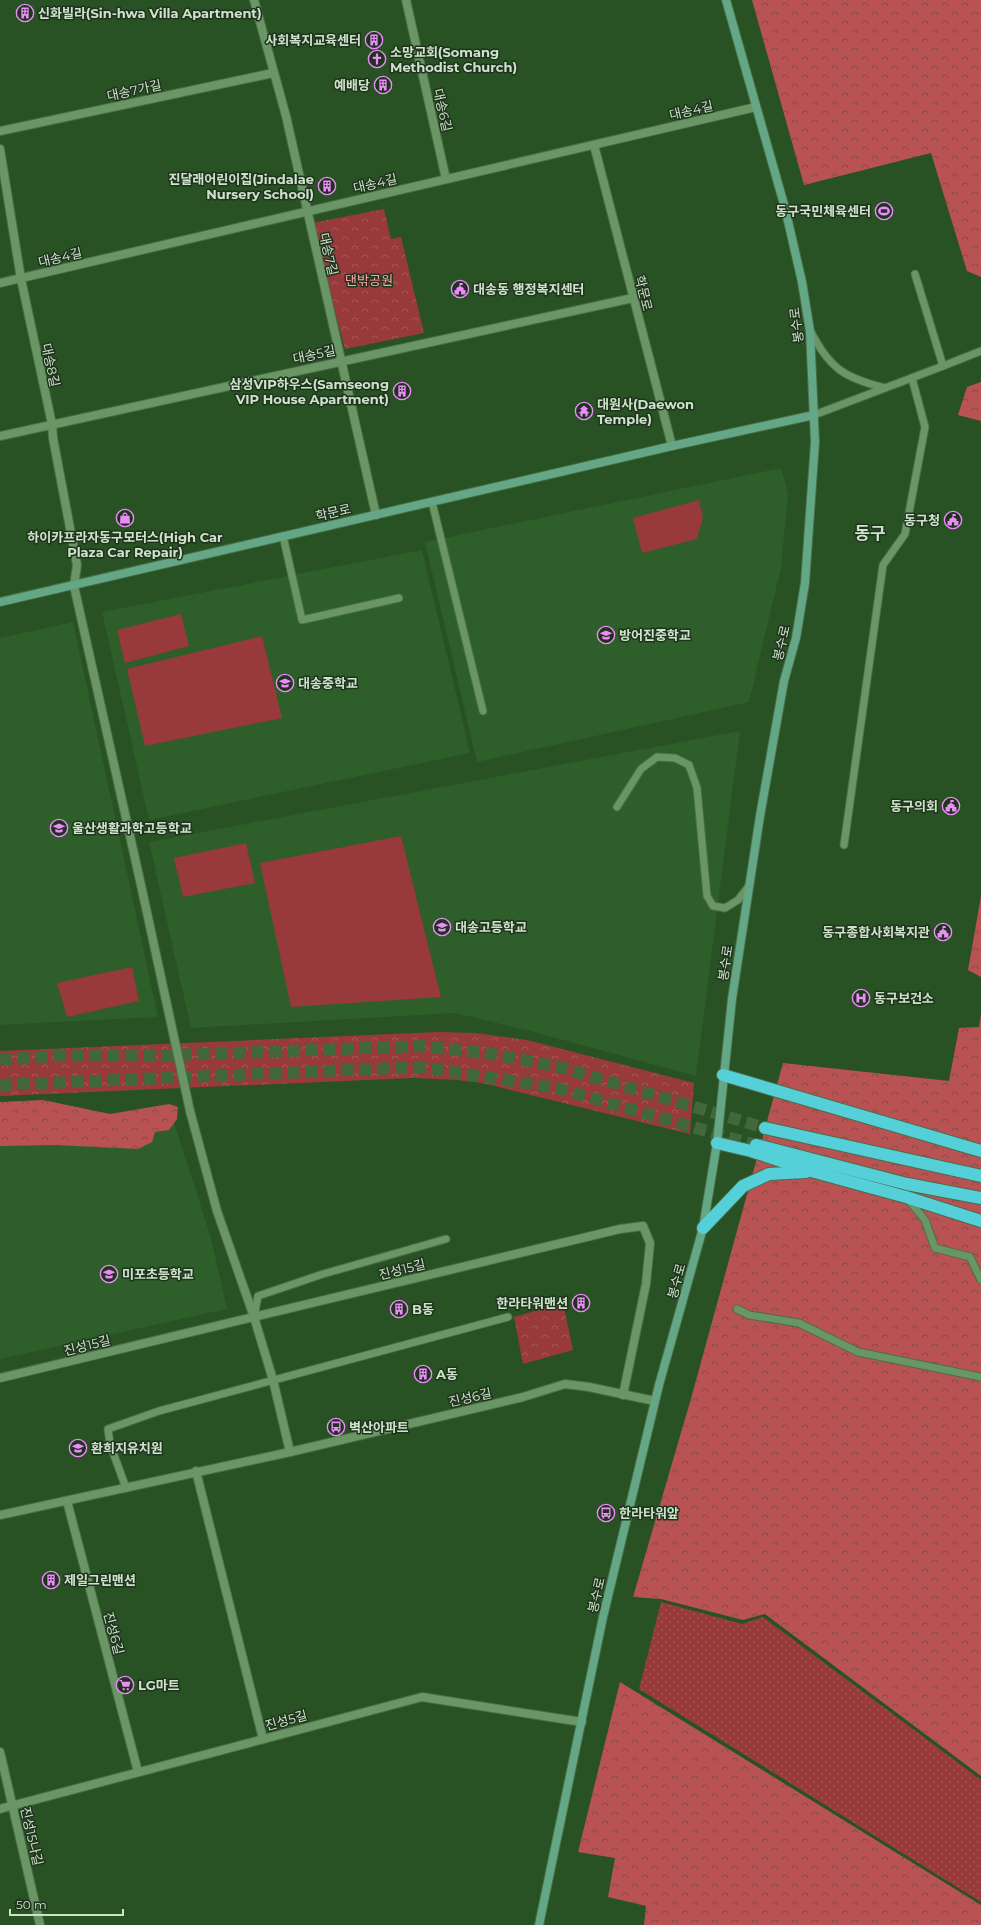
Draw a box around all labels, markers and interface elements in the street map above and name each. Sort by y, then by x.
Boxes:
building icon: 신화빌라(Sin-hwa Villa Apartment) [15,3,35,23]
place label: 신화빌라(Sin-hwa Villa Apartment) [38,5,262,21]
building icon: 사회복지교육센터 [364,30,384,50]
place label: 사회복지교육센터 [265,32,361,48]
place label: 소망교회(Somang Methodist Church) [390,44,517,75]
church icon: 소망교회(Somang Methodist Church) [367,49,387,69]
building icon: 예배당 [373,75,393,95]
street label: 대송7가길 [105,76,163,104]
place label: 예배당 [334,77,370,93]
street label: 대송6길 [430,87,456,133]
street label: 대송4길 [668,97,714,123]
street label: 대송4길 [352,170,398,196]
place label: 진달래어린이집(Jindalae Nursery School) [168,171,314,202]
building icon: 진달래어린이집(Jindalae Nursery School) [317,176,337,196]
sports icon: 동구국민체육센터 [874,201,894,221]
place label: 동구국민체육센터 [775,203,871,219]
street label: 대송7길 [316,231,342,277]
street label: 대송4길 [37,244,83,270]
park label: 댄밖공원 [345,272,393,288]
street label: 학문로 [632,274,656,312]
public building icon: 대송동 행정복지센터 [450,279,470,299]
place label: 대송동 행정복지센터 [473,281,584,297]
street label: 봉수로 [786,306,806,344]
street label: 대송8길 [39,342,63,388]
street label: 대송5길 [291,342,337,366]
place label: 삼성VIP하우스(Samseong VIP House Apartment) [230,376,389,407]
building icon: 삼성VIP하우스(Samseong VIP House Apartment) [392,381,412,401]
place label: 대원사(Daewon Temple) [597,396,694,427]
temple icon: 대원사(Daewon Temple) [574,401,594,421]
street label: 학문로 [314,500,352,524]
shop icon: 하이카프라자동구모터스(High Car Plaza Car Repair) [115,508,135,528]
public building icon: 동구청 [943,510,963,530]
place label: 동구청 [904,512,940,528]
district label: 동구 [854,523,886,543]
place label: 하이카프라자동구모터스(High Car Plaza Car Repair) [27,529,223,560]
street label: 봉수로 [769,624,793,662]
school or university icon: 방어진중학교 [596,625,616,645]
place label: 방어진중학교 [619,627,691,643]
school or university icon: 대송중학교 [275,673,295,693]
place label: 대송중학교 [298,675,358,691]
public building icon: 동구의회 [941,796,961,816]
place label: 동구의회 [890,798,938,814]
school or university icon: 울산생활과학고등학교 [49,818,69,838]
place label: 울산생활과학고등학교 [72,820,192,836]
school or university icon: 대송고등학교 [432,917,452,937]
place label: 대송고등학교 [455,919,527,935]
public building icon: 동구종합사회복지관 [933,922,953,942]
place label: 동구종합사회복지관 [822,924,930,940]
street label: 봉수로 [714,944,736,982]
hospital icon: 동구보건소 [851,988,871,1008]
place label: 동구보건소 [874,990,934,1006]
street label: 진성15길 [377,1255,427,1283]
street label: 봉수로 [664,1262,688,1300]
school or university icon: 미포초등학교 [99,1264,119,1284]
place label: 미포초등학교 [122,1266,194,1282]
building icon: 한라타워맨션 [571,1293,591,1313]
place label: 한라타워맨션 [496,1295,568,1311]
building icon: B동 [389,1299,409,1319]
place label: B동 [412,1301,434,1317]
street label: 진성15길 [62,1331,112,1359]
building icon: A동 [413,1364,433,1384]
place label: A동 [435,1366,458,1382]
street label: 진성6길 [447,1384,493,1410]
bus stop icon: 벽산아파트 [326,1417,346,1437]
place label: 벽산아파트 [349,1419,409,1435]
school or university icon: 환희지유치원 [68,1438,88,1458]
place label: 환희지유치원 [91,1440,163,1456]
bus stop icon: 한라타워앞 [596,1503,616,1523]
place label: 한라타워앞 [619,1505,679,1521]
building icon: 제일그린맨션 [41,1570,61,1590]
place label: 제일그린맨션 [64,1572,136,1588]
street label: 봉수로 [584,1576,608,1614]
street label: 진성6길 [101,1610,127,1656]
supermarket icon: LG마트 [115,1675,135,1695]
place label: LG마트 [138,1677,180,1693]
street label: 진성5길 [263,1707,309,1733]
street label: 진성15나길 [17,1805,47,1867]
scale bar [10,1891,123,1917]
text: 50 m [16,1897,47,1912]

